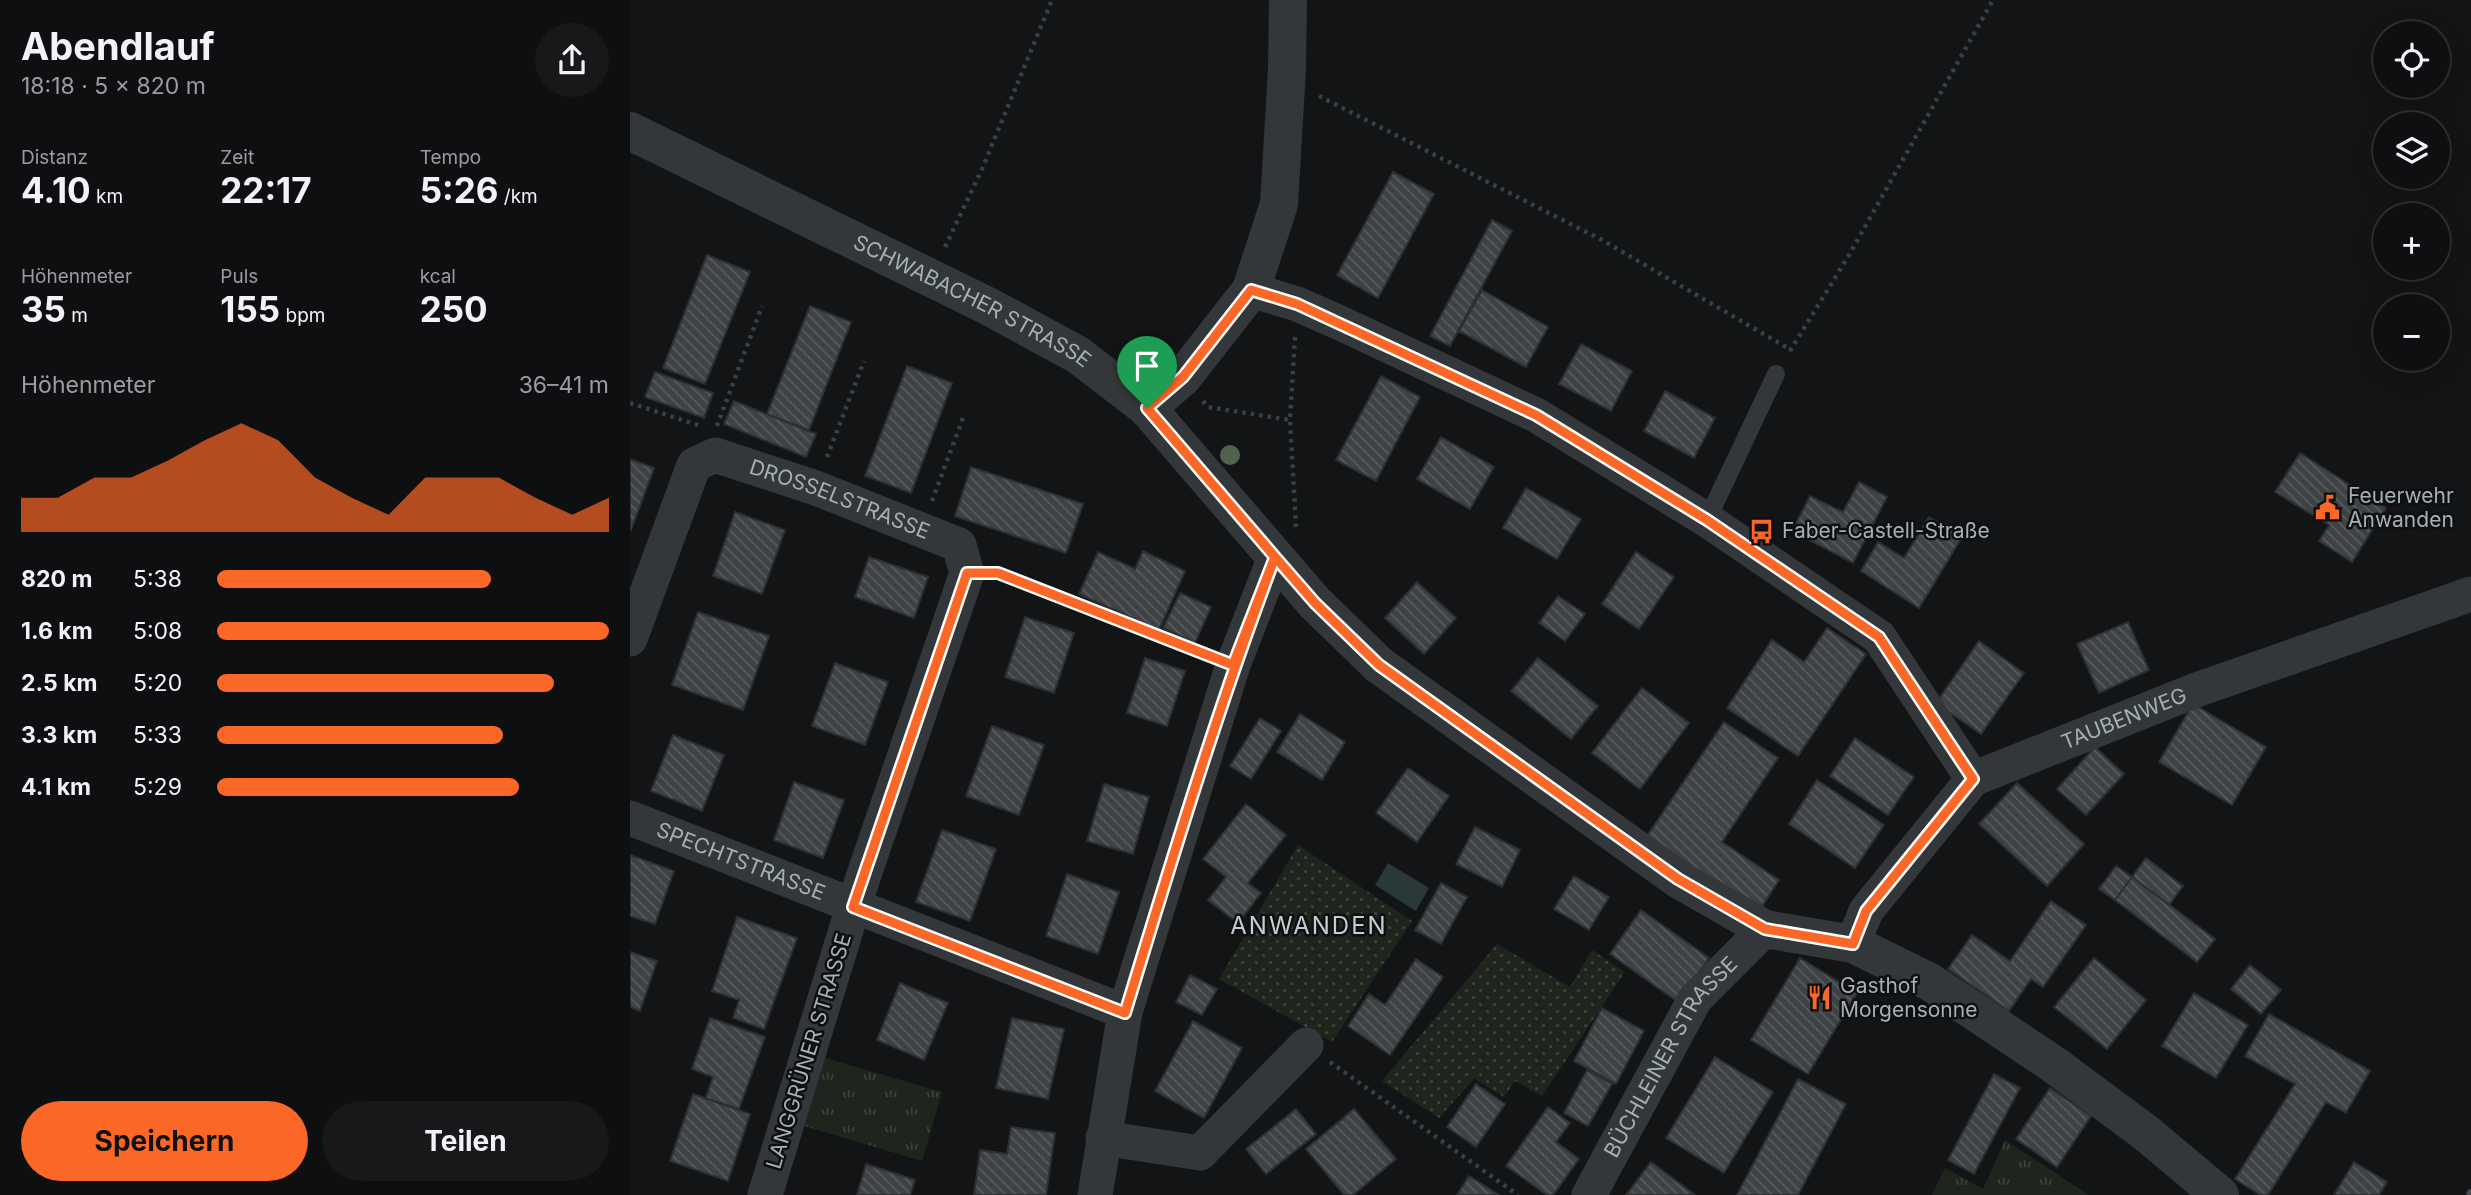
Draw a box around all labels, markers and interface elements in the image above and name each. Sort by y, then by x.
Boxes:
map controls [2373,21,2450,371]
button: locate [2373,21,2450,98]
text: Abendlauf [21,23,215,69]
button: share [535,23,609,97]
text: 18:18 · 5 × 820 m [21,72,206,100]
button: layers [2373,112,2450,189]
text: Distanz [21,146,88,169]
text: Zeit [220,146,254,169]
text: Tempo [420,146,481,169]
text: 4.10 [21,169,91,211]
text: 22:17 [220,169,312,211]
text: 5:26 [420,169,499,211]
text: km [91,185,123,208]
text: /km [499,185,538,208]
button: + [2373,203,2450,280]
street label: SCHWABACHER STRASSE [849,229,1096,372]
text: Höhenmeter [21,265,132,288]
text: Puls [220,265,258,288]
text: kcal [420,265,456,288]
text: 35 [21,288,66,330]
text: 155 [220,288,280,330]
text: 250 [420,288,488,330]
button: − [2373,294,2450,371]
text: m [66,304,88,327]
text: bpm [280,304,325,327]
pin [1117,336,1177,408]
icon: arrive [1128,347,1166,385]
text: Höhenmeter [21,371,155,399]
text: 36–41 m [519,371,609,399]
street label: DROSSELSTRASSE [746,454,934,544]
place label: Feuerwehr Anwanden [2348,483,2454,532]
public building icon: Feuerwehr Anwanden [2314,494,2342,522]
bus stop icon: Faber-Castell-Straße [1748,517,1776,545]
place label: Faber-Castell-Straße [1782,518,1990,543]
text: 820 m [21,565,92,593]
text: 5:38 [133,565,182,593]
text: 1.6 km [21,617,93,645]
text: 5:08 [133,617,182,645]
text: 2.5 km [21,669,98,697]
text: 5:20 [133,669,182,697]
street label: TAUBENWEG [2058,682,2190,755]
text: 3.3 km [21,721,97,749]
text: 5:33 [133,721,182,749]
text: 4.1 km [21,773,91,801]
text: 5:29 [133,773,182,801]
street label: SPECHTSTRASSE [653,817,829,905]
district label: ANWANDEN [1230,911,1388,940]
street label: LANGGRÜNER STRASSE [760,930,856,1172]
street label: BÜCHLEINER STRASSE [1599,951,1742,1162]
place label: Gasthof Morgensonne [1840,973,1977,1022]
restaurant icon: Gasthof Morgensonne [1806,984,1834,1012]
button: Speichern [21,1101,308,1181]
button: Teilen [322,1101,609,1181]

